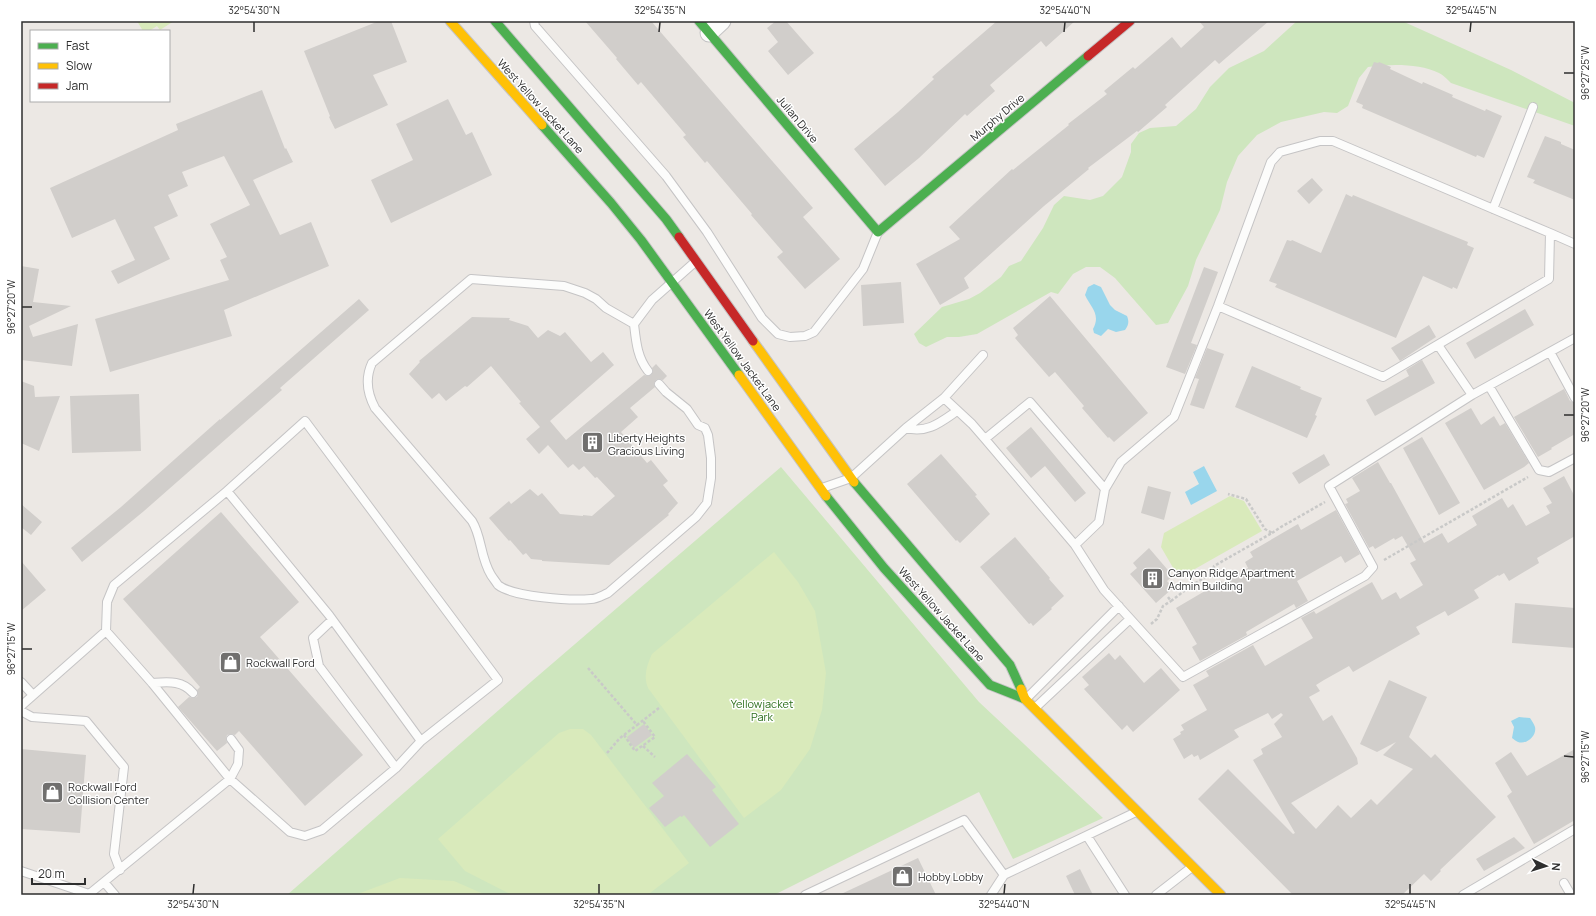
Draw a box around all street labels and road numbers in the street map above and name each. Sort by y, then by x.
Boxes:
street label: West Yellow Jacket Lane [494,55,588,157]
street label: Murphy Drive [967,90,1028,144]
street label: Julian Drive [774,92,823,146]
street label: West Yellow Jacket Lane [701,306,785,414]
street label: West Yellow Jacket Lane [895,563,989,665]

